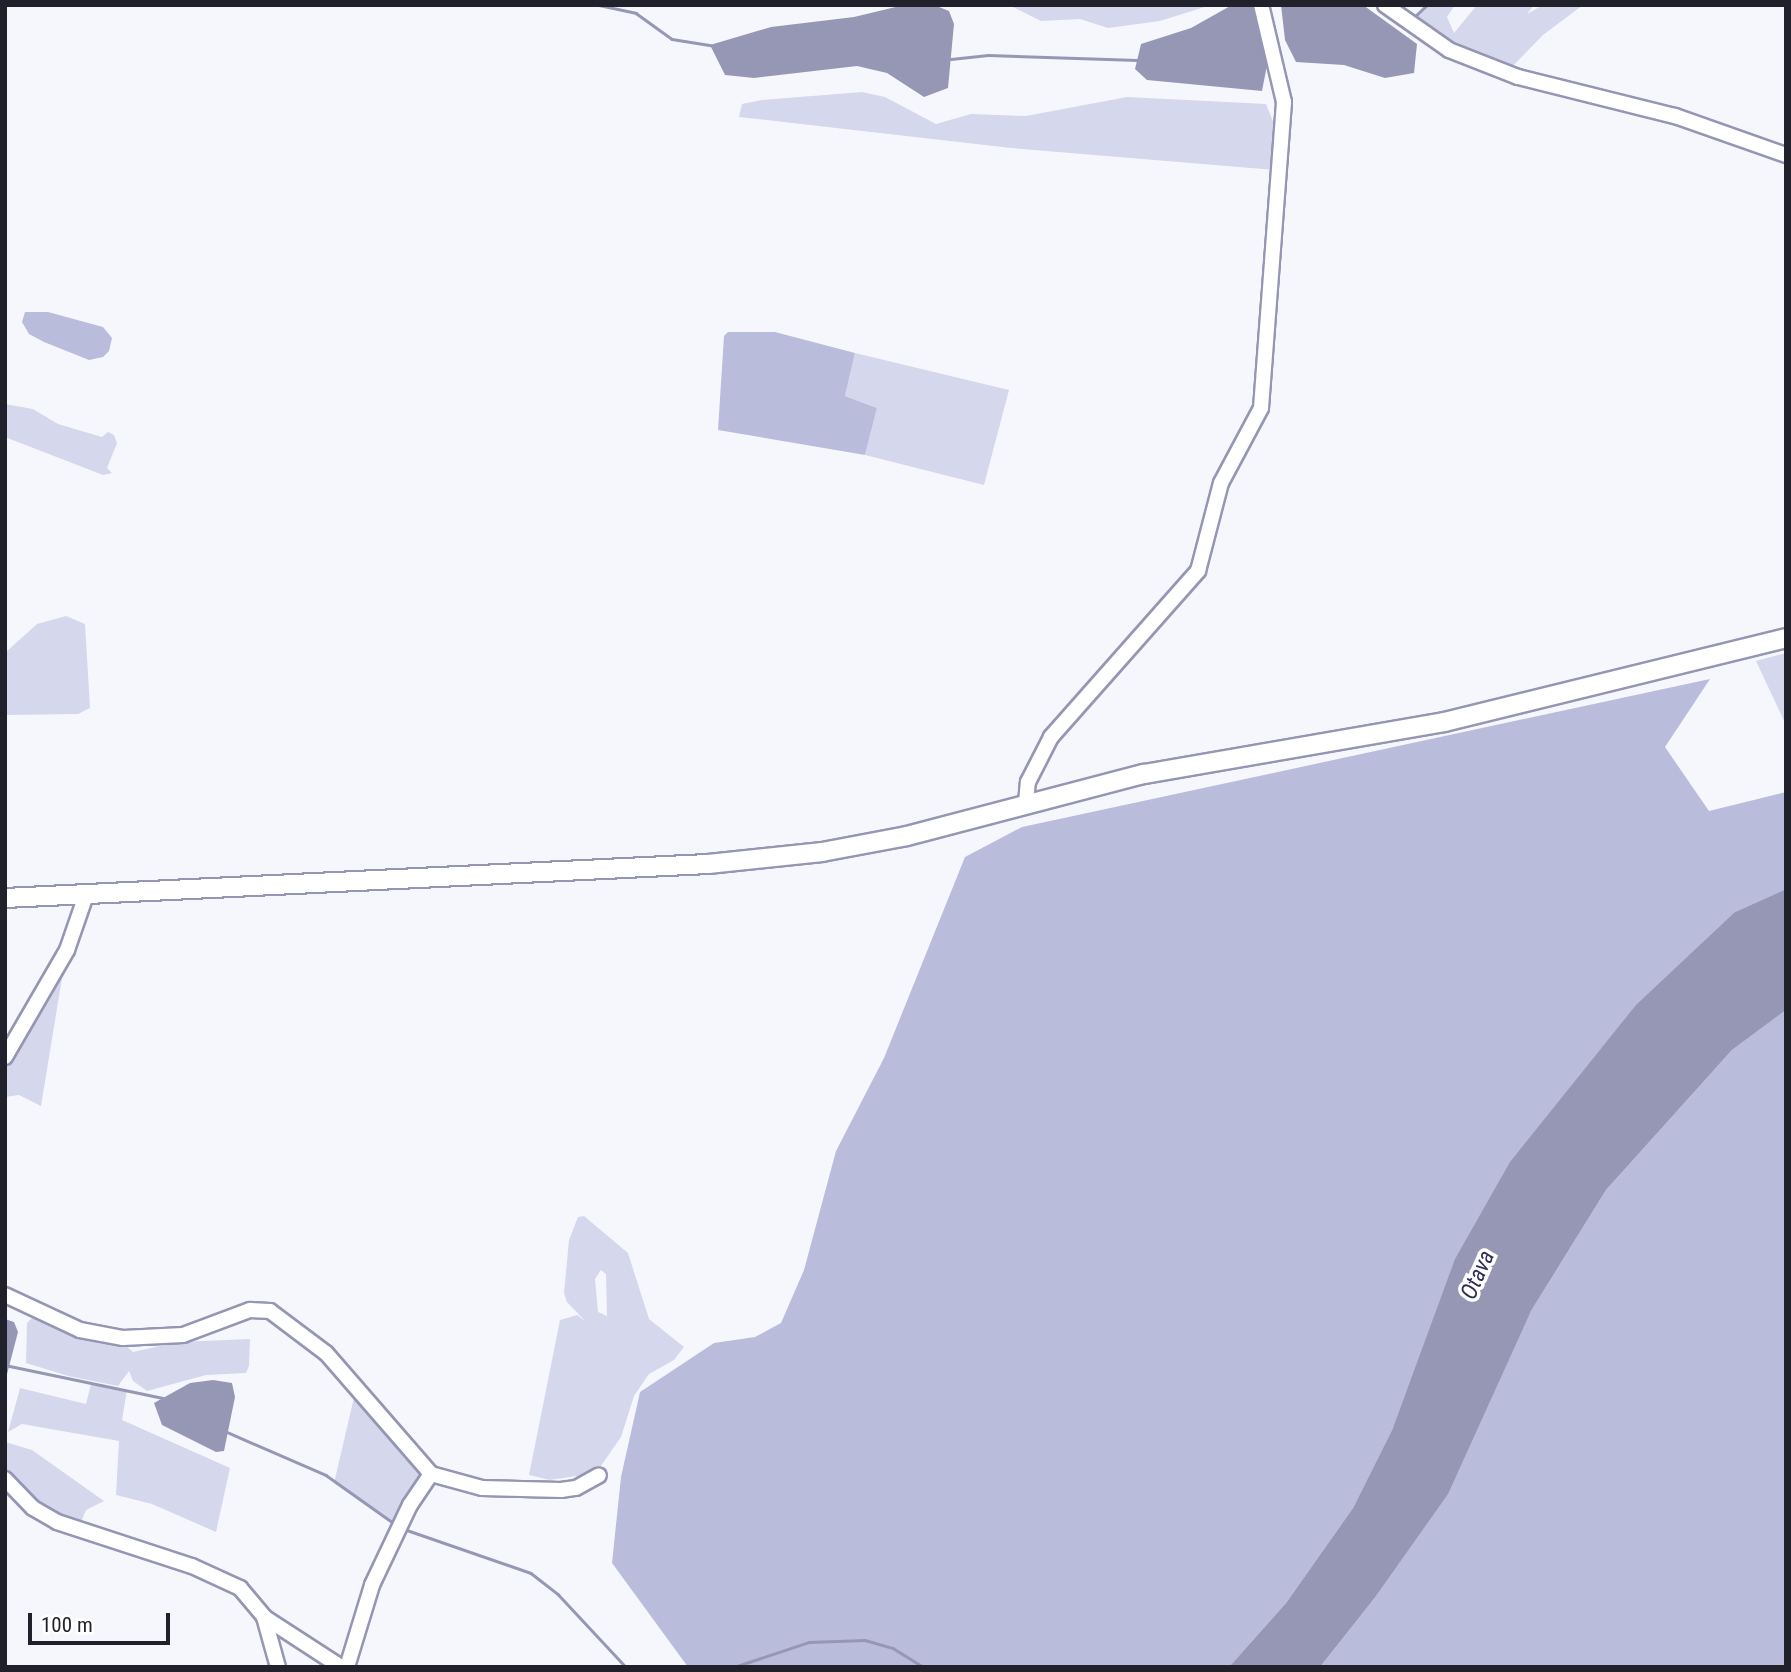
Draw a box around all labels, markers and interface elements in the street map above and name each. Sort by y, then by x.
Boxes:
water label: Otava [1455,1246,1501,1304]
scale bar [32,1598,173,1642]
text: 100 m [41,1613,93,1637]

